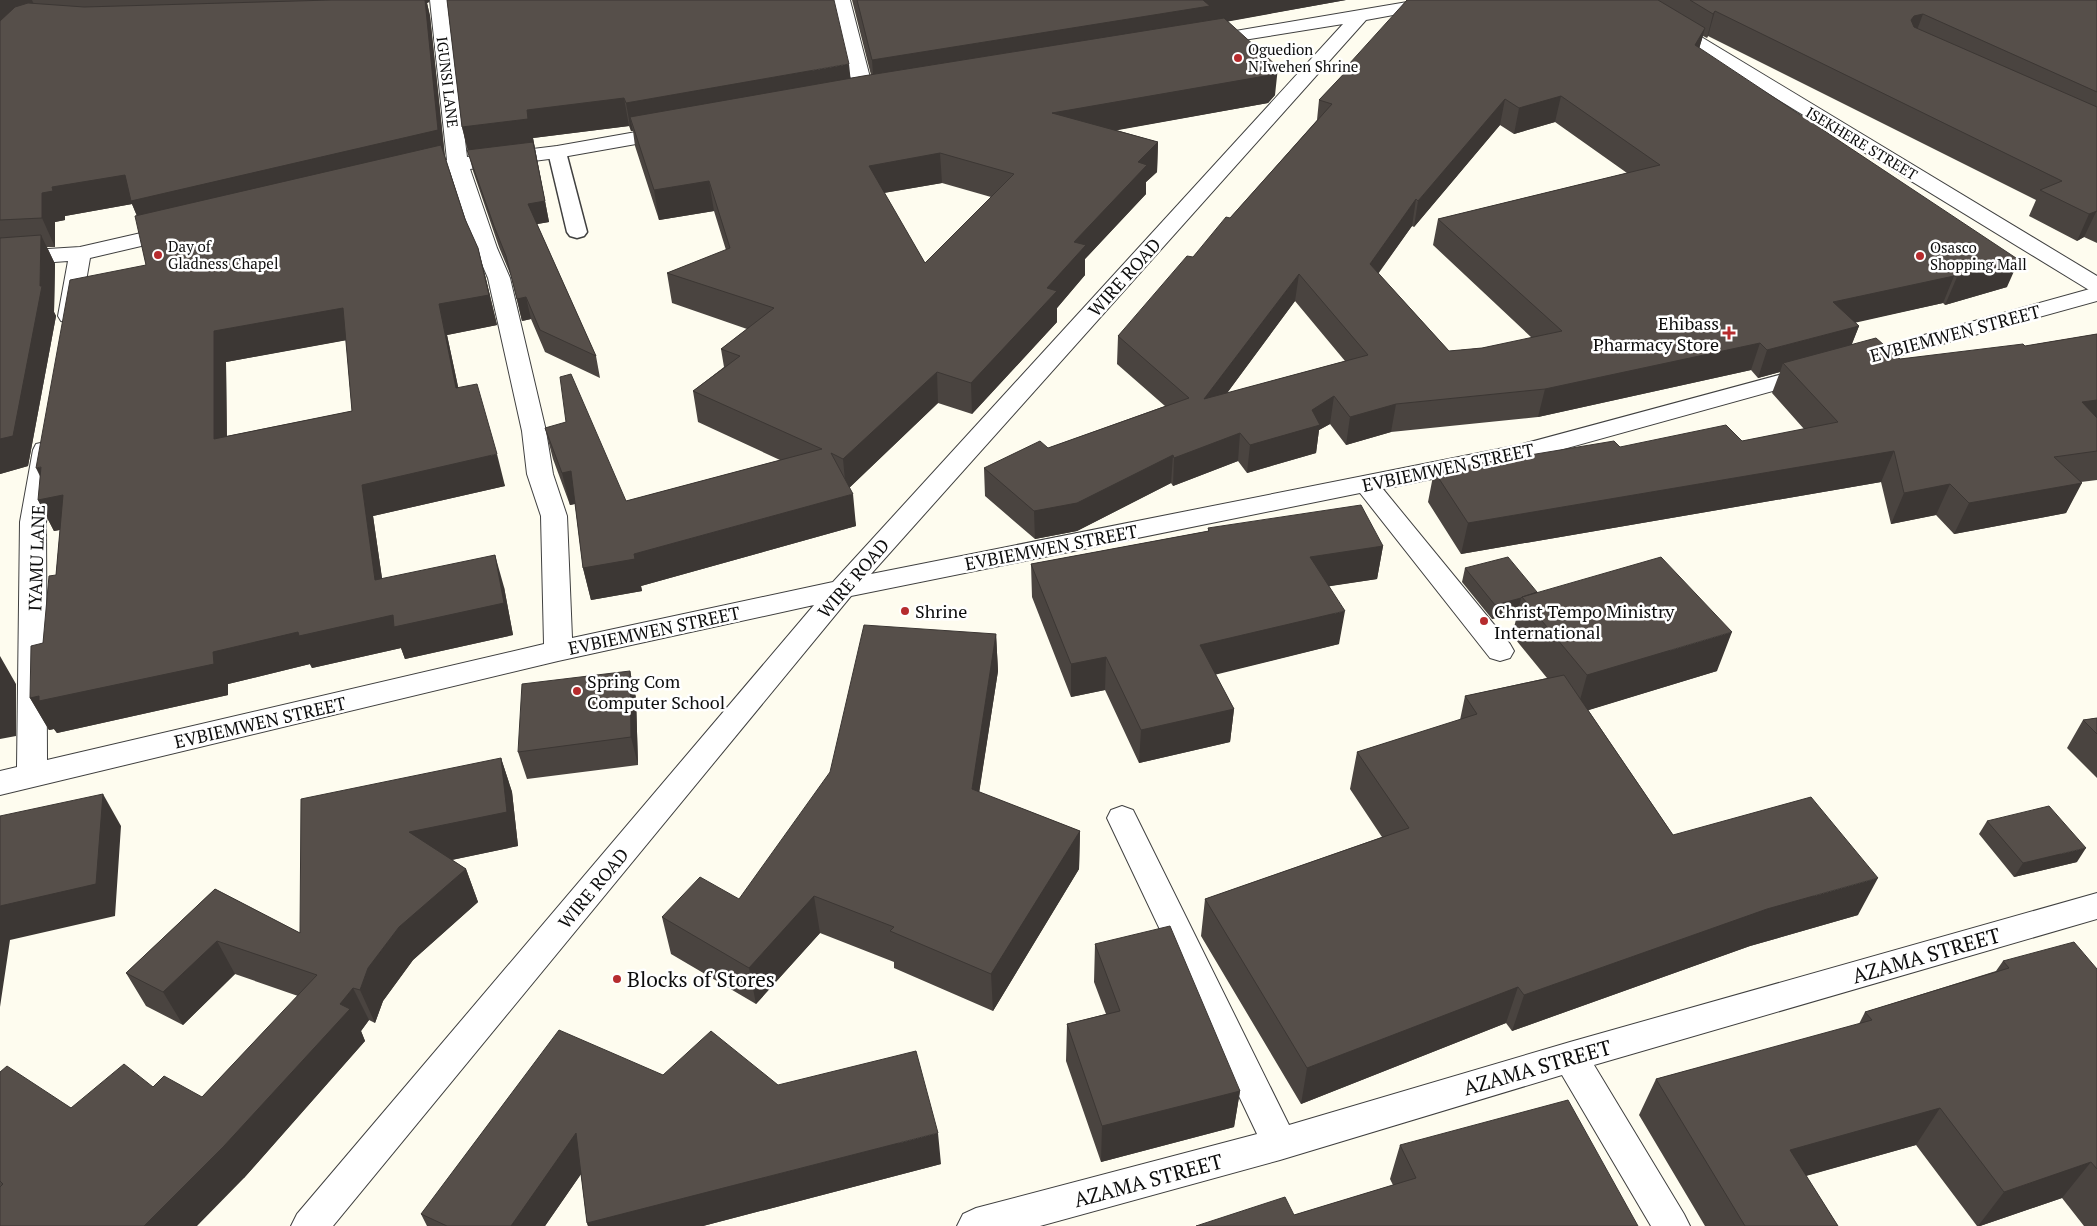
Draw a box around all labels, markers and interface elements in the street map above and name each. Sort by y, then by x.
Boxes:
street label: IGUNSI LANE [432,35,464,129]
place label: Oguedion N'Iwehen Shrine [1248,39,1358,76]
marker: Oguedion N'Iwehen Shrine [1232,52,1244,64]
street label: ISEKHERE STREET [1802,102,1922,184]
street label: WIRE ROAD [1082,233,1166,321]
place label: Day of Gladness Chapel [168,236,278,273]
place label: Osasco Shopping Mall [1930,237,2027,274]
marker: Day of Gladness Chapel [152,249,164,261]
marker: Osasco Shopping Mall [1914,250,1926,262]
street label: EVBIEMWEN STREET [1867,299,2043,367]
place label: Ehibass Pharmacy Store [1593,311,1719,356]
marker: Ehibass Pharmacy Store [1723,327,1735,339]
street label: EVBIEMWEN STREET [1360,437,1536,497]
street label: IYAMU LANE [22,504,50,612]
street label: EVBIEMWEN STREET [963,518,1139,576]
street label: WIRE ROAD [812,533,894,623]
place label: Shrine [915,599,967,623]
place label: Christ Tempo Ministry International [1494,599,1675,644]
street label: EVBIEMWEN STREET [566,600,742,660]
marker: Shrine [899,605,911,617]
marker: Christ Tempo Ministry International [1478,615,1490,627]
place label: Spring Com Computer School [587,669,725,714]
marker: Spring Com Computer School [571,685,583,697]
street label: EVBIEMWEN STREET [172,691,348,753]
street label: WIRE ROAD [552,843,634,933]
street label: AZAMA STREET [1849,920,2003,990]
place label: Blocks of Stores [627,965,775,993]
marker: Blocks of Stores [611,973,623,985]
street label: AZAMA STREET [1460,1032,1614,1102]
street label: AZAMA STREET [1070,1147,1226,1213]

